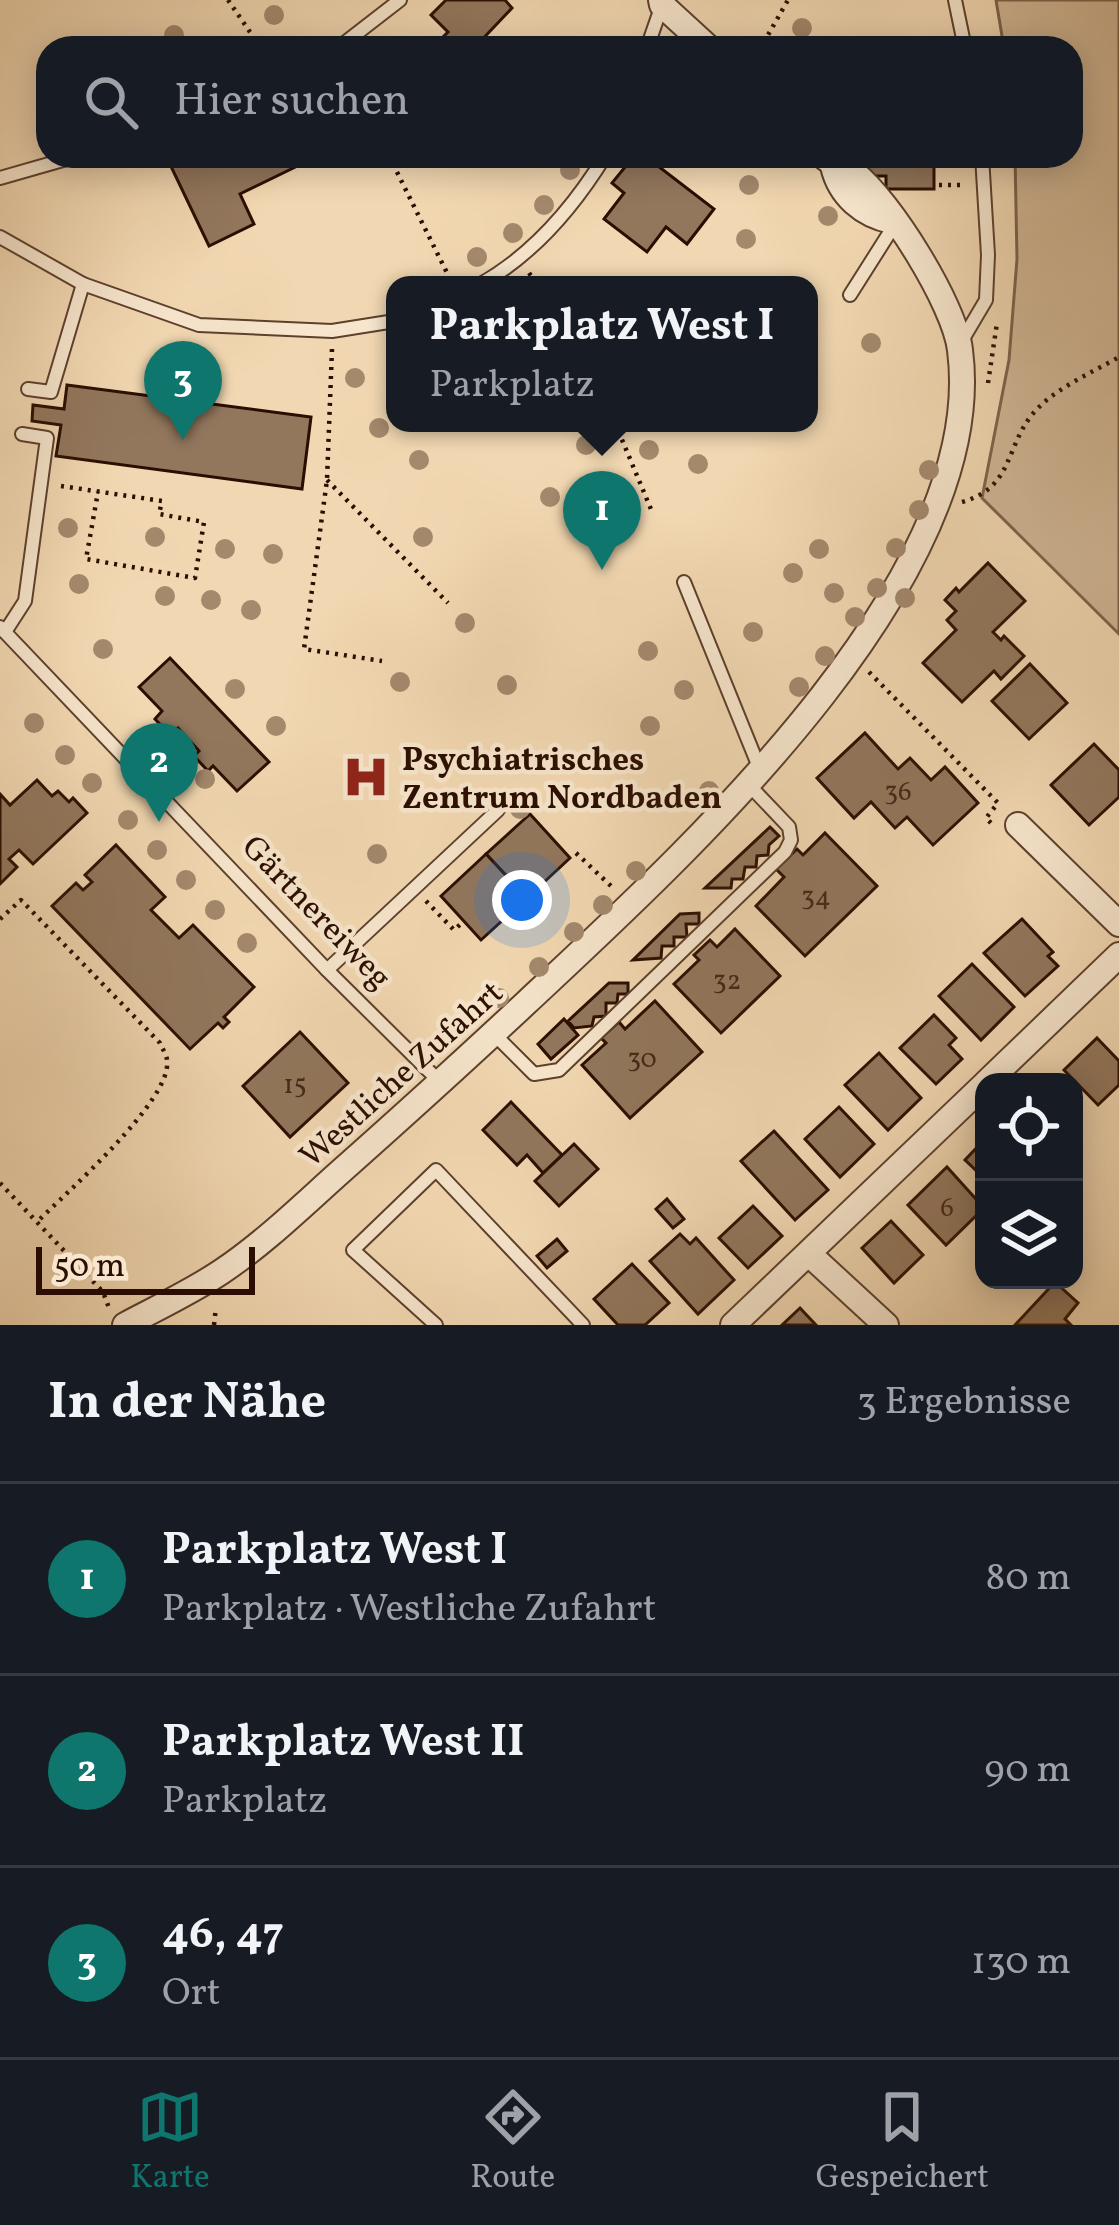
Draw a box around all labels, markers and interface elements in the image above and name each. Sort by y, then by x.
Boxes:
search box [36,36,1083,168]
icon: search [78,69,144,135]
text: Hier suchen [174,71,409,134]
popup [386,276,818,432]
text: Parkplatz West I [429,296,775,359]
pin: 3 [144,341,222,440]
text: Parkplatz [429,359,595,413]
pin: 1 [563,471,641,570]
pin: 2 [120,723,198,822]
place label: Psychiatrisches Zentrum Nordbaden [402,739,722,823]
hospital icon: Psychiatrisches Zentrum Nordbaden [341,752,391,802]
house number: 36 [884,774,912,812]
street label: Gärtnereiweg [230,826,401,1001]
your location [492,870,552,930]
house number: 34 [801,879,831,917]
house number: 32 [713,963,741,1001]
street label: Westliche Zufahrt [291,972,515,1180]
house number: 30 [627,1041,657,1079]
house number: 15 [283,1067,307,1105]
map controls [975,1073,1083,1289]
button: locate [975,1073,1083,1181]
button: layers [975,1181,1083,1289]
house number: 6 [940,1190,954,1228]
scale bar [36,1241,255,1294]
text: 50 m [54,1245,125,1291]
text: In der Nähe [48,1368,326,1439]
text: 3 Ergebnisse [857,1376,1071,1430]
text: Parkplatz West I [162,1520,507,1583]
text: 1 [79,1552,95,1606]
text: 80 m [985,1552,1071,1606]
text: Parkplatz · Westliche Zufahrt [162,1583,656,1637]
text: Parkplatz West II [162,1712,524,1775]
text: 2 [77,1744,97,1798]
text: 90 m [984,1744,1071,1798]
text: Parkplatz [162,1775,327,1829]
text: 46, 47 [162,1904,284,1967]
text: 3 [77,1936,97,1990]
text: 130 m [971,1936,1071,1990]
text: Ort [162,1967,221,2021]
tab: Karte [130,2084,210,2202]
tab: Route [470,2084,555,2202]
tab: Gespeichert [816,2084,989,2202]

